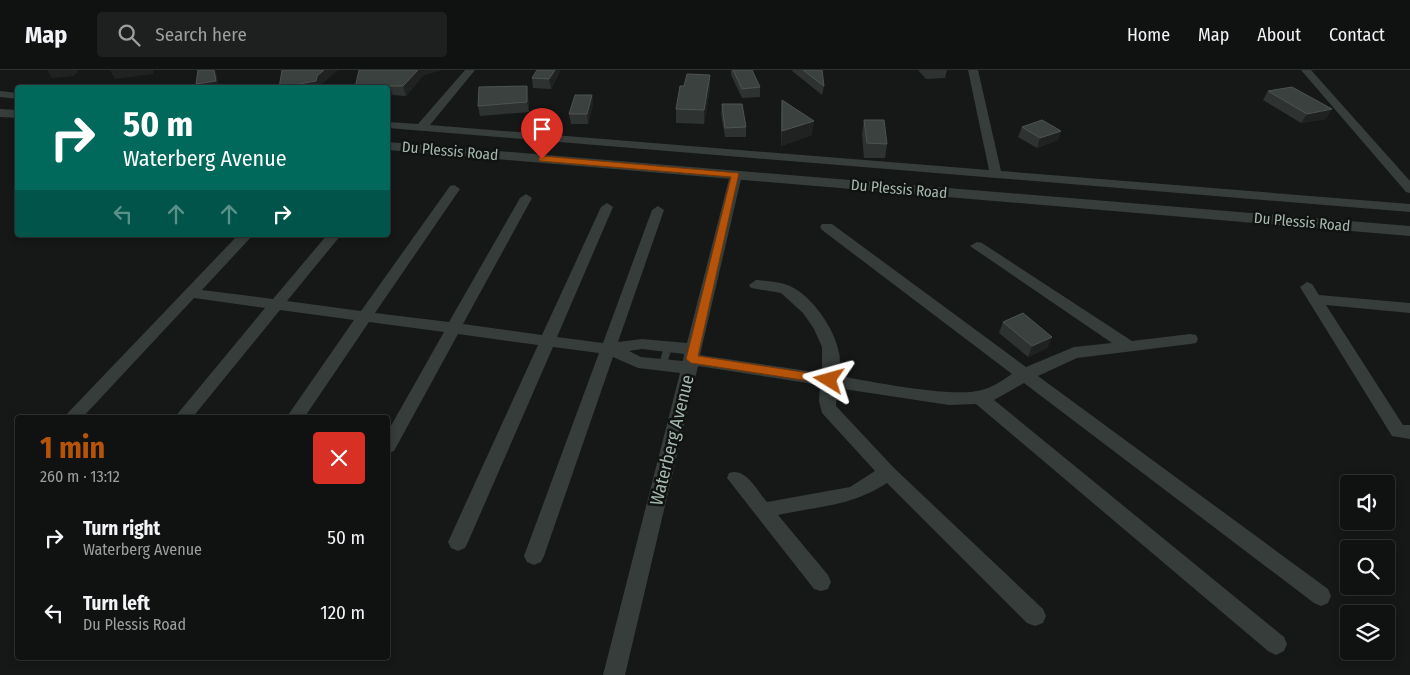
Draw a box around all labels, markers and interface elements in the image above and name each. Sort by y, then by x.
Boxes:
search box [97,12,447,57]
text: Map [25,21,67,49]
icon: search [115,21,143,49]
text: Search here [155,23,247,46]
text: Home [1127,24,1170,46]
text: Map [1198,24,1229,46]
text: About [1257,24,1301,46]
text: Contact [1329,24,1385,46]
text: 50 m [123,103,193,145]
icon: right [40,105,105,170]
pin [521,108,563,159]
icon: arrive [528,115,556,143]
street label: Du Plessis Road [401,138,499,164]
text: Waterberg Avenue [123,145,287,172]
street label: Du Plessis Road [850,176,948,202]
icon: left [109,200,137,228]
icon: ahead [162,200,190,228]
icon: ahead [215,200,243,228]
icon: right [268,200,296,228]
street label: Du Plessis Road [1253,209,1351,235]
position arrow [802,353,854,405]
street label: Waterberg Avenue [645,372,699,508]
text: 1 min [40,430,105,466]
button: close [313,432,365,484]
text: 260 m · 13:12 [40,467,120,486]
map controls [1340,475,1395,660]
button: sound [1340,475,1395,530]
text: Turn right [83,517,160,540]
icon: right [40,524,68,552]
text: 50 m [327,526,365,549]
text: Waterberg Avenue [83,540,202,559]
button: search [1340,540,1395,595]
text: Turn left [83,592,150,615]
icon: left [40,599,68,627]
text: 120 m [320,601,365,624]
button: layers [1340,605,1395,660]
text: Du Plessis Road [83,615,186,634]

